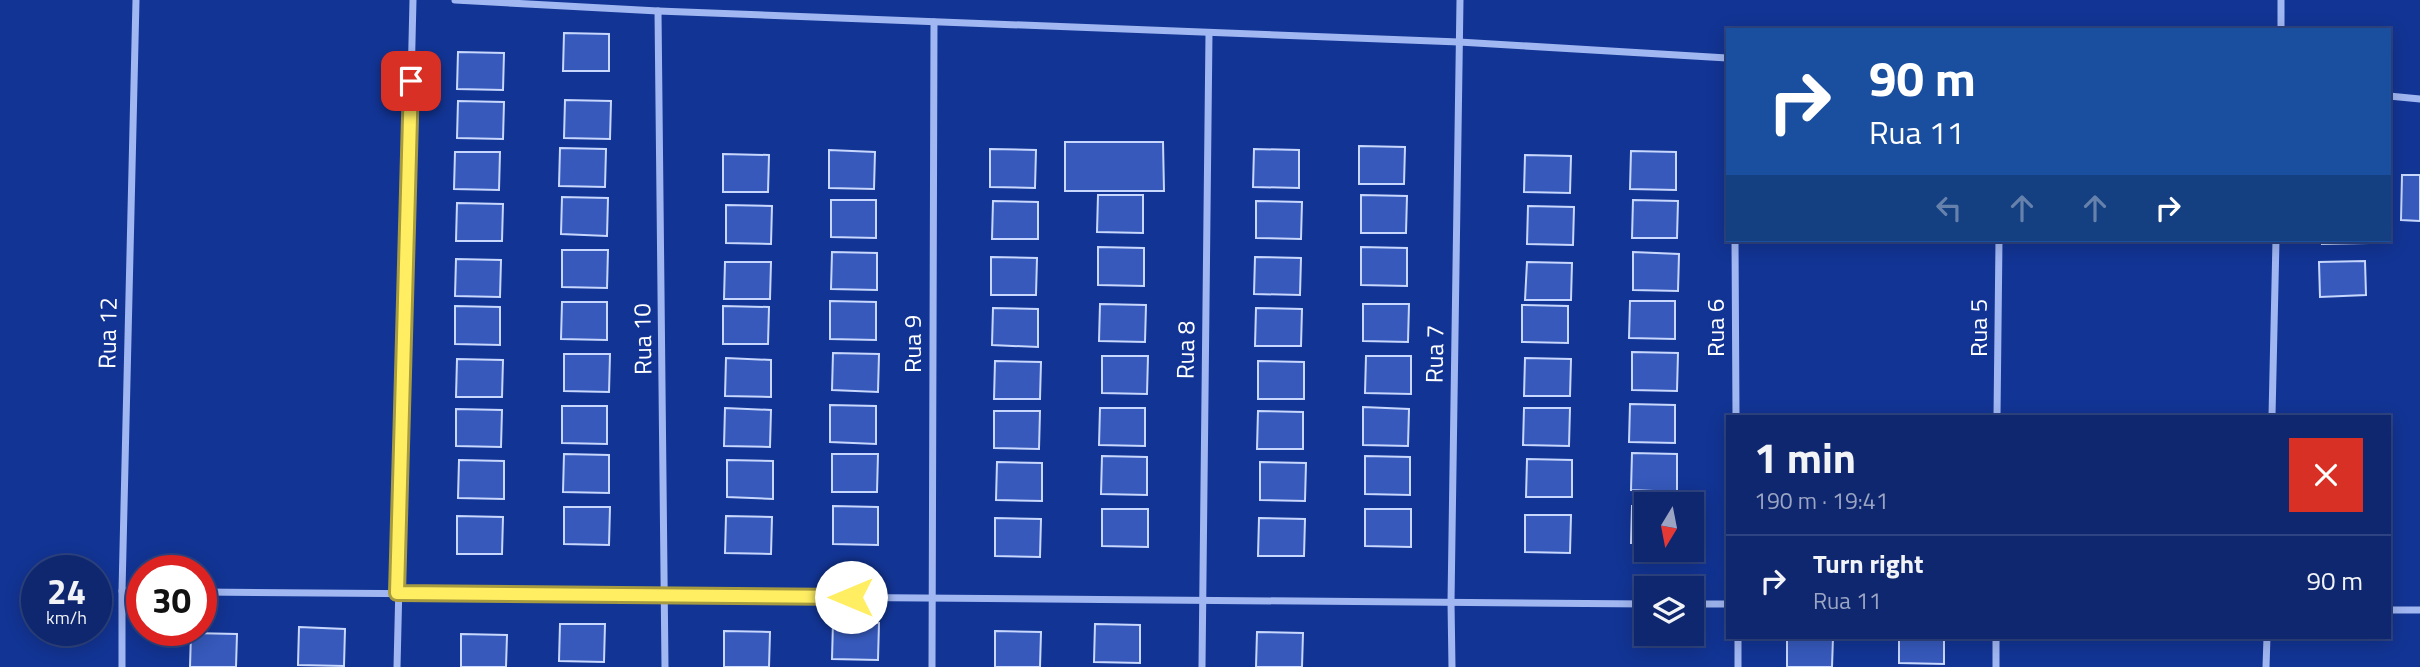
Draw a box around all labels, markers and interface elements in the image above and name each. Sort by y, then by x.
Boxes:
text: 90 m [1869,40,1976,115]
pin [381,51,441,111]
icon: right [1754,56,1845,147]
icon: arrive [392,62,430,100]
text: Rua 11 [1869,108,1965,156]
icon: left [1930,189,1968,227]
icon: ahead [2003,189,2041,227]
icon: ahead [2076,189,2114,227]
icon: right [2149,189,2187,227]
street label: Rua 12 [88,297,126,369]
street label: Rua 6 [1697,299,1733,357]
street label: Rua 5 [1960,299,1996,357]
street label: Rua 10 [623,303,661,375]
street label: Rua 9 [894,315,930,373]
street label: Rua 8 [1166,321,1204,379]
street label: Rua 7 [1415,325,1453,383]
text: 1 min [1754,425,1856,489]
button: close [2289,438,2363,512]
text: 190 m · 19:41 [1754,483,1889,518]
north arrow [1634,492,1704,562]
map controls [1634,492,1704,646]
text: Turn right [1813,544,1924,583]
speed limit sign: 30 [126,555,217,646]
position arrow [814,560,888,634]
text: 90 m [2306,561,2363,600]
icon: right [1754,562,1792,600]
text: 24 [47,564,86,618]
button: layers [1634,576,1704,646]
text: Rua 11 [1813,583,1882,618]
text: km/h [46,604,87,631]

